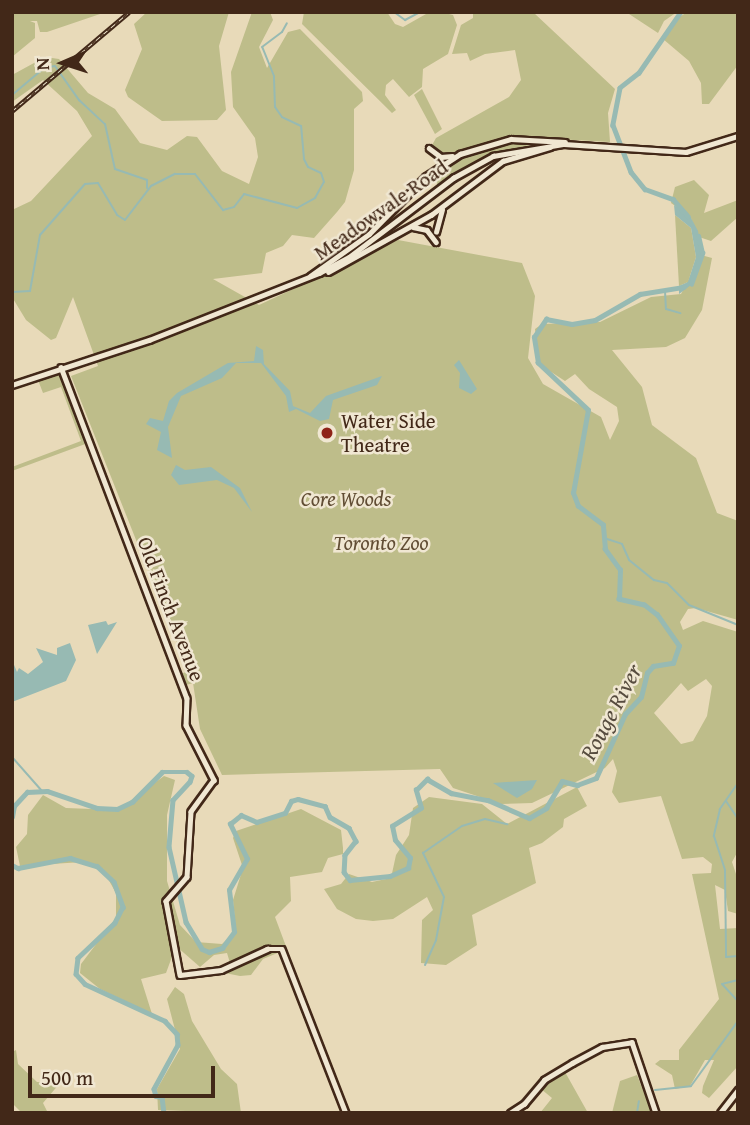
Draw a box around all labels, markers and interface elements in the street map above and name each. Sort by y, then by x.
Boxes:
north arrow [28,28,98,98]
text: N [28,57,56,71]
street label: Meadowvale Road [309,154,453,266]
place label: Water Side Theatre [341,408,436,458]
marker: Water Side Theatre [319,425,335,441]
park label: Core Woods [301,486,391,512]
park label: Toronto Zoo [333,530,429,556]
street label: Old Finch Avenue [132,533,210,685]
water label: Rouge River [574,659,648,765]
scale bar [32,1052,219,1096]
text: 500 m [41,1062,93,1093]

